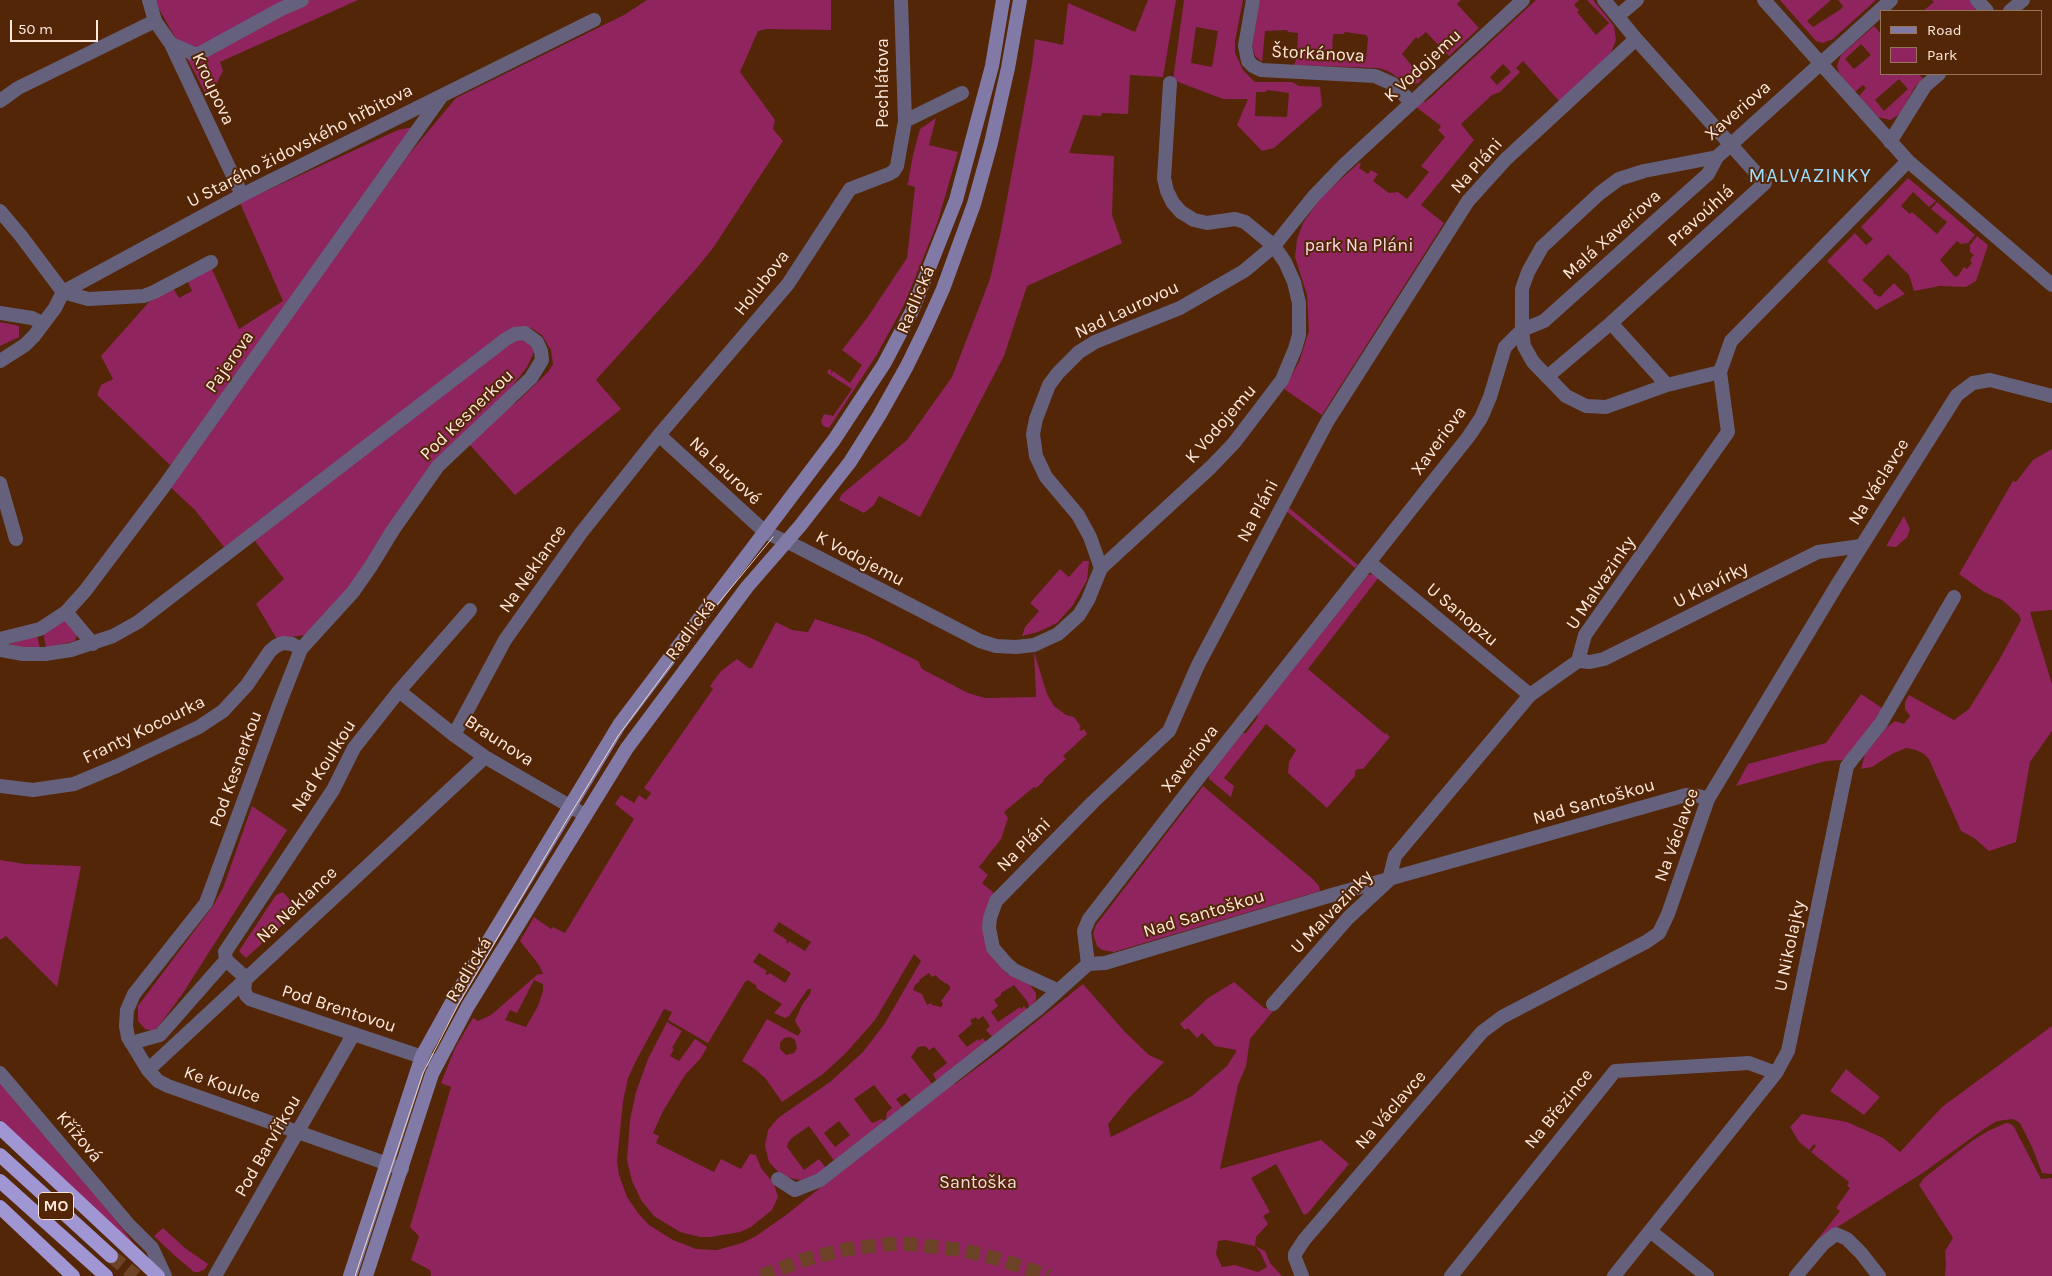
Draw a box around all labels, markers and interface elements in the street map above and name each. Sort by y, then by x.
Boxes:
scale bar [12,10,100,42]
legend [1880,10,2042,75]
text: 50 m [18,20,53,38]
text: Road [1927,21,1962,39]
street label: K Vodojemu [1380,25,1466,107]
street label: Pechlátova [872,38,894,128]
street label: Štorkánova [1271,41,1365,67]
text: Park [1927,46,1957,64]
street label: Kroupova [187,49,239,129]
street label: Xaveriova [1701,76,1775,146]
street label: U Starého židovského hřbitova [183,80,417,212]
street label: Na Pláni [1446,134,1508,198]
district label: MALVAZINKY [1747,164,1873,188]
street label: Pravoúhlá [1663,181,1739,251]
street label: Malá Xaveriova [1558,185,1666,285]
park label: park Na Pláni [1305,235,1413,257]
street label: Holubova [730,246,794,320]
street label: Radlická [892,263,940,337]
street label: Nad Laurovou [1071,276,1183,344]
street label: Pajerova [201,327,259,397]
street label: Pod Kesnerkou [416,365,518,465]
street label: K Vodojemu [1181,380,1261,468]
street label: Xaveriova [1407,402,1471,480]
street label: Na Laurové [685,432,765,510]
street label: Na Václavce [1844,435,1914,529]
street label: Na Pláni [1233,476,1283,546]
street label: Na Neklance [495,521,571,617]
street label: K Vodojemu [812,527,908,591]
street label: U Malvazinky [1562,532,1640,634]
street label: U Klavírky [1670,557,1752,613]
street label: U Sanopzu [1422,579,1502,651]
street label: Radlická [661,595,721,665]
street label: Franty Kocourka [79,691,209,769]
street label: Pod Kesnerkou [205,708,267,830]
street label: Braunova [460,711,538,771]
street label: Nad Koulkou [287,716,361,816]
street label: Xaveriova [1157,721,1223,797]
street label: Nad Santoškou [1531,774,1657,830]
street label: Na Václavce [1650,785,1704,885]
street label: Na Pláni [992,813,1056,877]
street label: Na Neklance [252,862,342,948]
street label: U Malvazinky [1287,866,1377,958]
street label: Nad Santoškou [1141,885,1267,943]
street label: U Nikolajky [1770,899,1810,993]
street label: Radlická [441,934,497,1006]
street label: Pod Brentovou [279,980,399,1038]
street label: Ke Koulce [181,1062,263,1108]
street label: Na Březince [1520,1065,1598,1153]
street label: Na Václavce [1351,1066,1431,1154]
street label: Pod Barvířkou [230,1091,306,1201]
street label: Křížová [51,1107,107,1167]
park label: Santoška [939,1172,1017,1194]
road number: MO [38,1192,74,1220]

